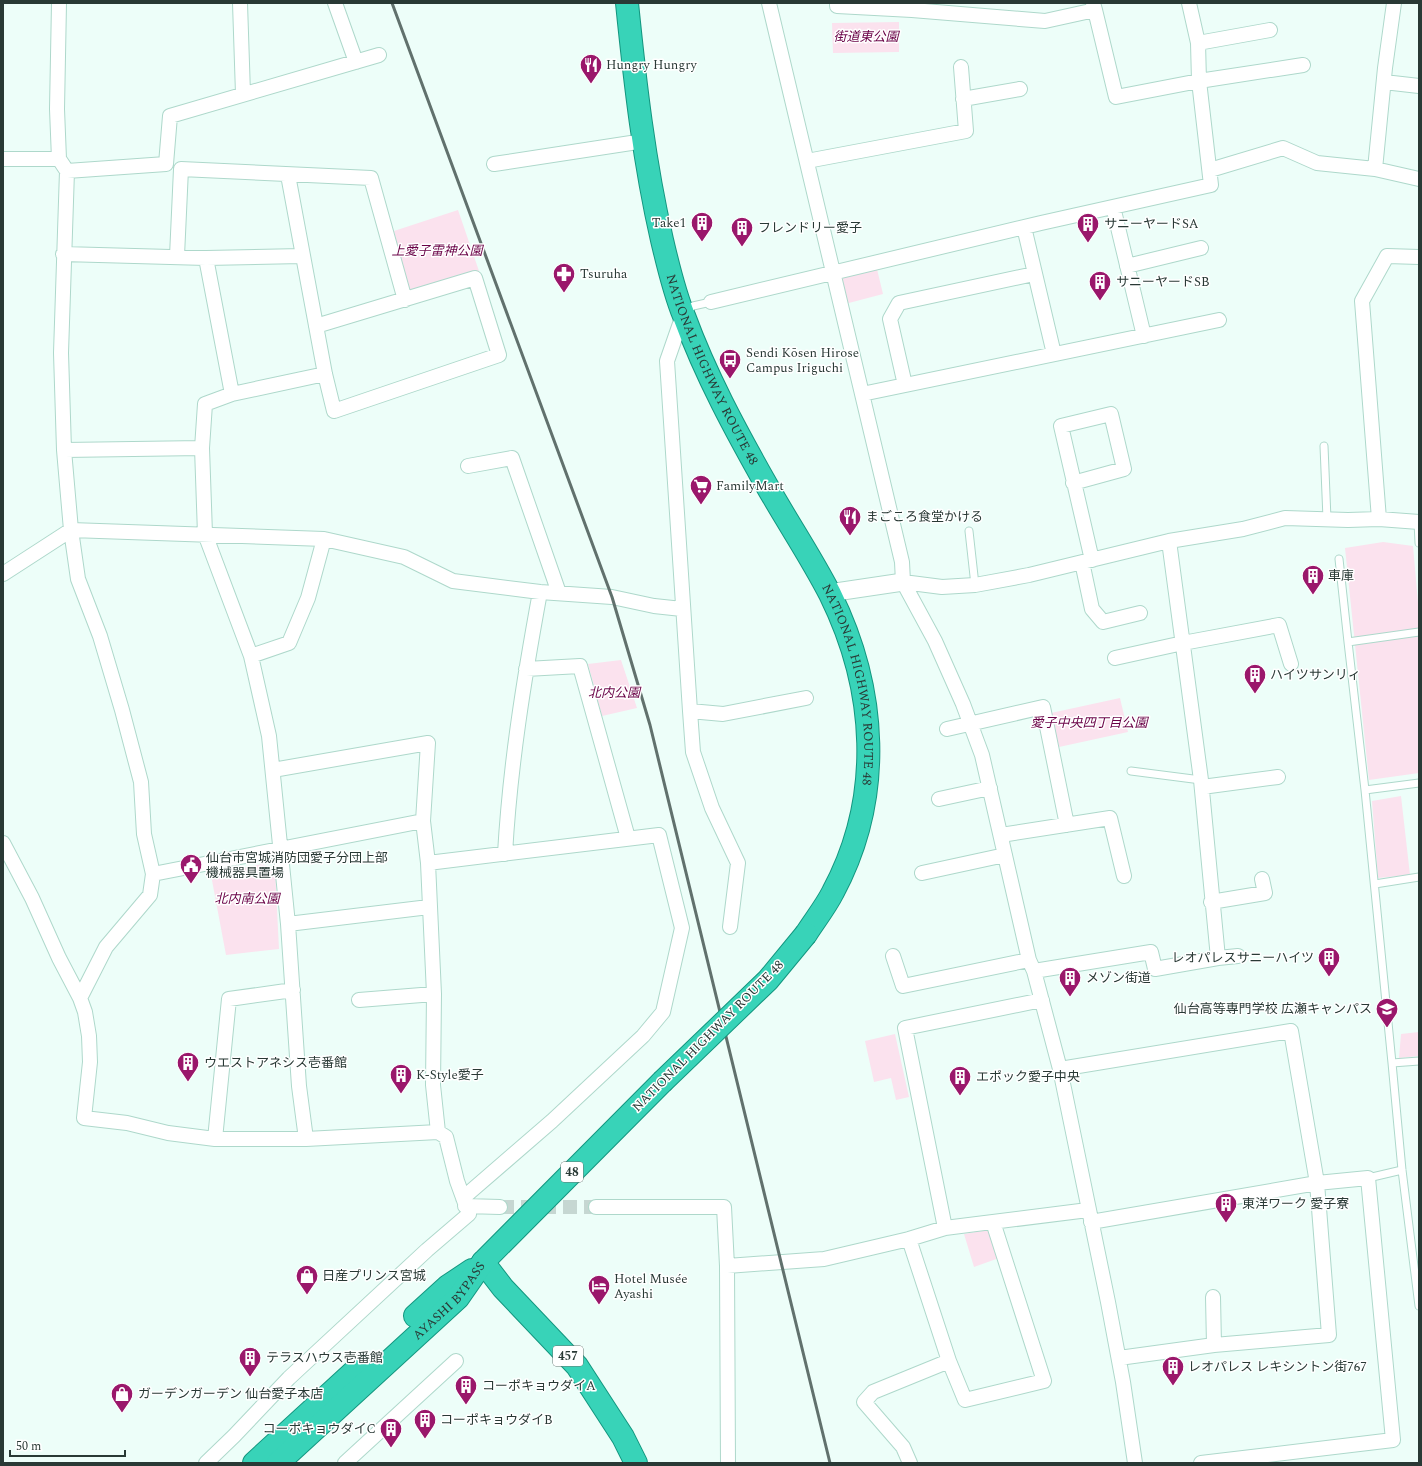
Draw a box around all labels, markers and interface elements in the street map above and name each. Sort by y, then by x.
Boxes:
park label: 街道東公園 [833,27,900,47]
restaurant icon: Hungry Hungry [578,52,604,85]
place label: Hungry Hungry [606,55,697,75]
building icon: Take1 [689,210,715,243]
building icon: サニーヤードSA [1075,211,1101,244]
place label: Take1 [652,213,686,233]
place label: サニーヤードSA [1104,214,1199,234]
building icon: フレンドリー愛子 [729,215,755,248]
place label: フレンドリー愛子 [758,218,862,238]
park label: 上愛子雷神公園 [391,241,484,261]
pharmacy icon: Tsuruha [551,261,577,294]
place label: Tsuruha [580,264,628,284]
building icon: サニーヤードSB [1087,269,1113,302]
street label: NATIONAL HIGHWAY ROUTE 48 [661,272,763,469]
place label: サニーヤードSB [1116,272,1209,292]
place label: Sendi Kōsen Hirose Campus Iriguchi [746,343,859,378]
bus stop icon: Sendi Kōsen Hirose Campus Iriguchi [717,347,743,380]
supermarket icon: FamilyMart [688,473,714,506]
place label: FamilyMart [716,476,784,496]
restaurant icon: まごころ食堂かける [837,504,863,537]
place label: まごころ食堂かける [866,507,983,527]
building icon: 車庫 [1300,563,1326,596]
place label: 車庫 [1328,566,1354,586]
street label: NATIONAL HIGHWAY ROUTE 48 [816,580,878,786]
building icon: ハイツサンリィ [1242,662,1268,695]
place label: ハイツサンリィ [1270,665,1361,685]
park label: 北内公園 [588,683,642,703]
park label: 愛子中央四丁目公園 [1030,713,1149,733]
place label: 仙台市宮城消防団愛子分団上部 機械器具置場 [206,848,388,883]
public building icon: 仙台市宮城消防団愛子分団上部 機械器具置場 [178,852,204,885]
park label: 北内南公園 [214,889,281,909]
building icon: レオパレスサニーハイツ [1316,945,1342,978]
place label: レオパレスサニーハイツ [1172,948,1314,968]
street label: NATIONAL HIGHWAY ROUTE 48 [628,956,788,1116]
building icon: メゾン街道 [1057,965,1083,998]
place label: メゾン街道 [1086,968,1151,988]
school or university icon: 仙台高等専門学校 広瀬キャンパス [1374,996,1400,1029]
place label: 仙台高等専門学校 広瀬キャンパス [1174,999,1372,1019]
building icon: ウエストアネシス壱番館 [175,1050,201,1083]
place label: ウエストアネシス壱番館 [204,1053,347,1073]
building icon: K-Style愛子 [388,1062,414,1095]
building icon: エポック愛子中央 [947,1064,973,1097]
place label: K-Style愛子 [416,1065,484,1085]
place label: エポック愛子中央 [976,1067,1080,1087]
road number: 48 [561,1162,583,1182]
building icon: 東洋ワーク 愛子寮 [1213,1191,1239,1224]
place label: 東洋ワーク 愛子寮 [1242,1194,1349,1214]
street label: AYASHI BYPASS [408,1257,490,1345]
shop icon: 日産プリンス宮城 [294,1263,320,1296]
place label: 日産プリンス宮城 [322,1266,426,1286]
place label: Hotel Musée Ayashi [614,1269,687,1304]
hotel icon: Hotel Musée Ayashi [586,1273,612,1306]
building icon: テラスハウス壱番館 [237,1345,263,1378]
road number: 457 [553,1346,583,1366]
place label: テラスハウス壱番館 [266,1348,383,1368]
building icon: レオパレス レキシントン街767 [1160,1354,1186,1387]
place label: レオパレス レキシントン街767 [1188,1357,1367,1377]
building icon: コーポキョウダイA [453,1373,479,1406]
place label: コーポキョウダイA [482,1376,596,1396]
shop icon: ガーデンガーデン 仙台愛子本店 [109,1381,135,1414]
place label: ガーデンガーデン 仙台愛子本店 [138,1384,323,1404]
building icon: コーポキョウダイB [412,1407,438,1440]
place label: コーポキョウダイB [440,1410,553,1430]
building icon: コーポキョウダイC [378,1416,404,1449]
place label: コーポキョウダイC [263,1419,376,1439]
scale bar [10,1432,125,1458]
text: 50 m [16,1437,41,1456]

